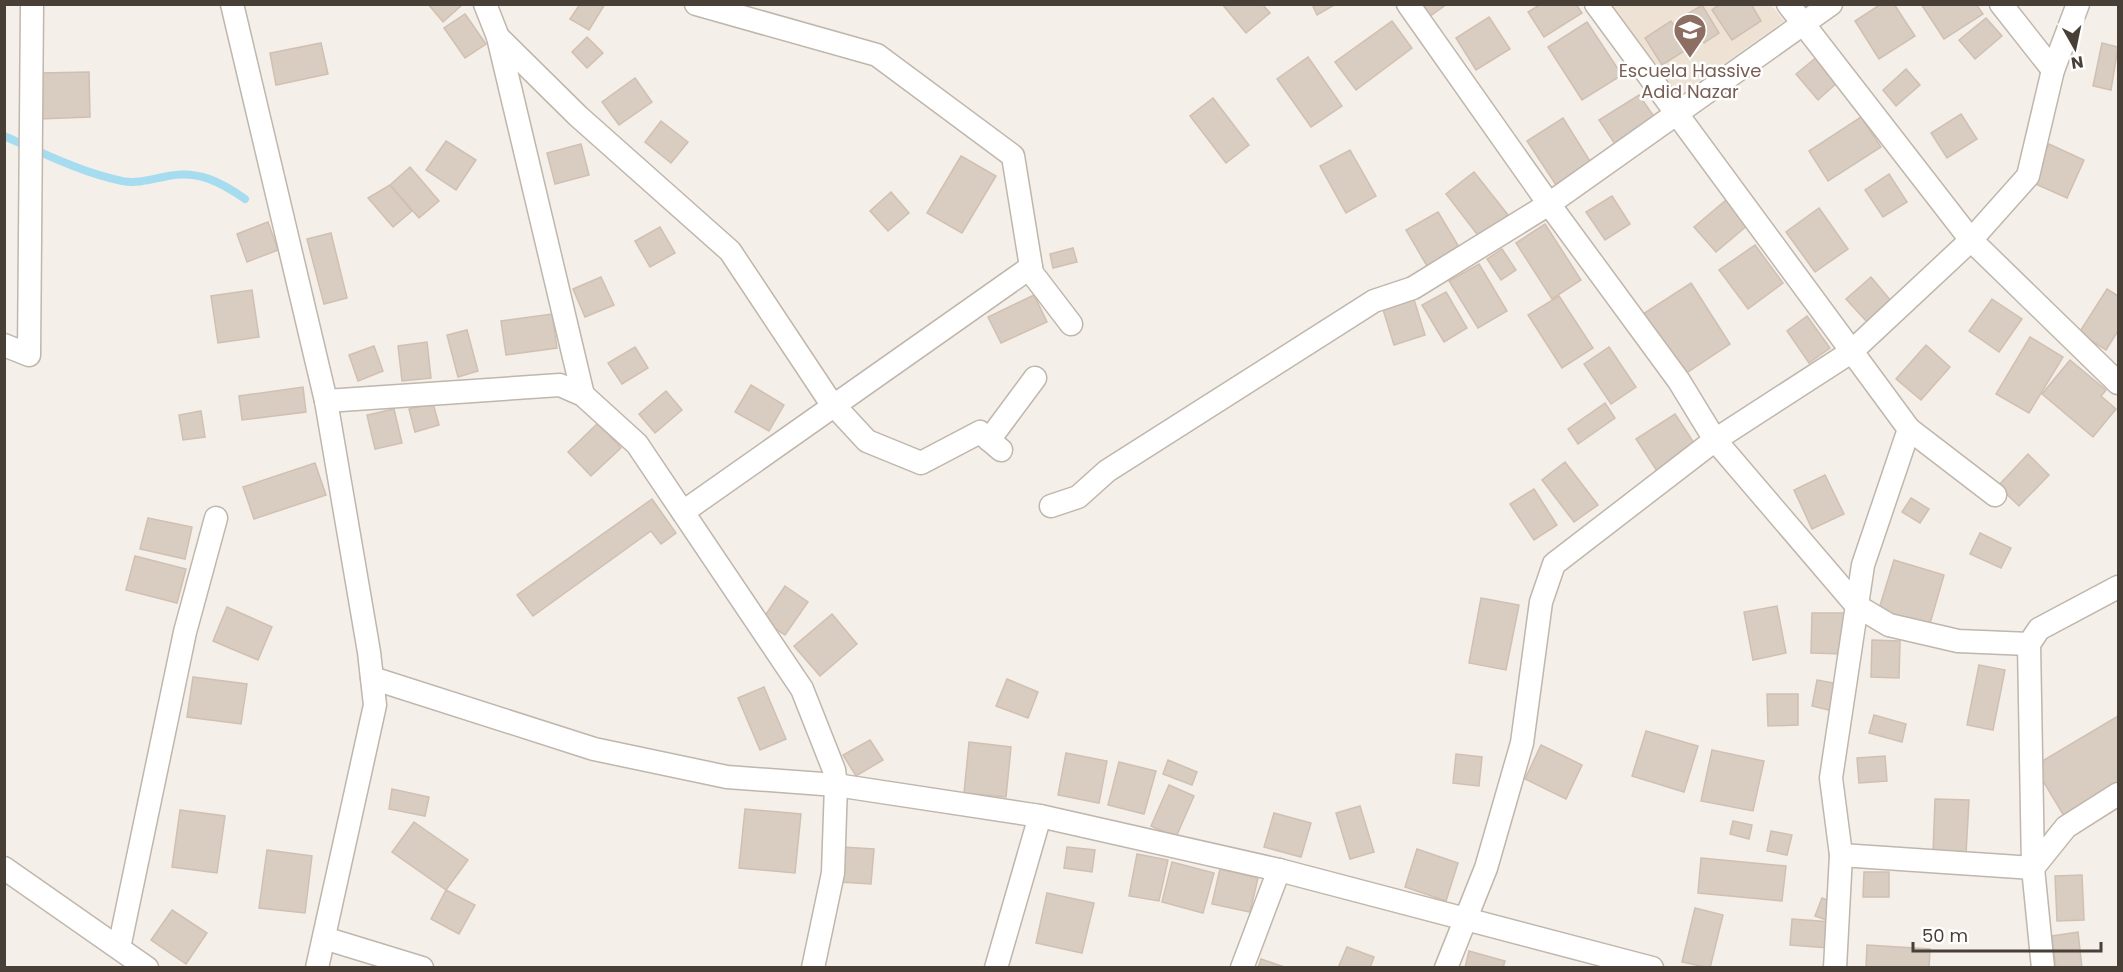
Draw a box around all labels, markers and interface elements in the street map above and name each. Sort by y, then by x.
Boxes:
school or university icon: Escuela Hassive Adid Nazar [1672,12,1708,59]
north arrow [2045,18,2105,78]
text: N [2070,50,2085,75]
place label: Escuela Hassive Adid Nazar [1619,58,1761,104]
scale bar [1913,915,2100,953]
text: 50 m [1922,923,1968,948]

